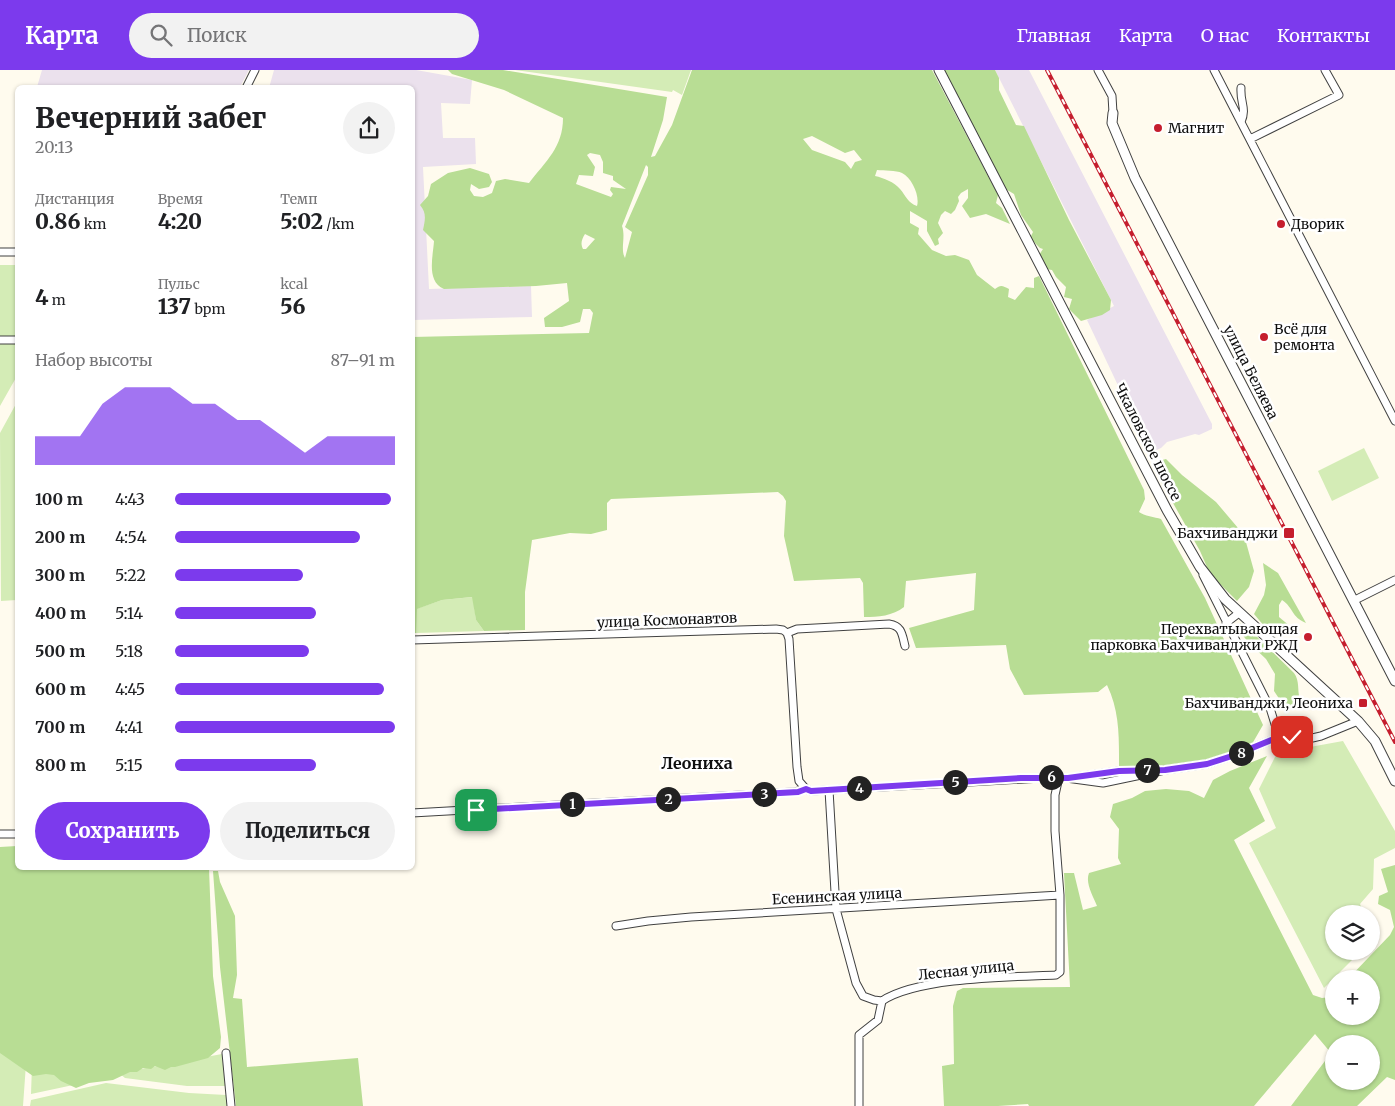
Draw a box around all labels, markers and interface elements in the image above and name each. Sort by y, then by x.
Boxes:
search box [129,13,479,58]
text: Карта [25,20,99,51]
icon: search [147,21,175,49]
text: Поиск [187,23,247,47]
text: Главная [1016,24,1091,47]
text: Карта [1119,24,1173,47]
text: О нас [1201,24,1249,47]
text: Контакты [1277,24,1370,47]
text: Вечерний забег [35,100,266,136]
button: share [343,102,395,154]
place label: Магнит [1168,119,1225,137]
marker: Магнит [1152,122,1164,134]
text: 20:13 [35,137,73,157]
text: Дистанция [35,190,114,208]
text: Время [158,190,203,208]
text: Темп [280,190,317,208]
text: 0.86 [35,208,80,235]
text: 4:20 [158,208,202,235]
text: 5:02 [280,208,323,235]
text: km [80,215,107,233]
text: /km [323,215,354,233]
place label: Дворик [1291,215,1345,233]
marker: Дворик [1275,218,1287,230]
text: Пульс [158,275,200,293]
text: kcal [280,275,308,293]
text: 4 [35,284,48,311]
text: m [48,291,66,309]
text: 137 [158,293,191,320]
text: 56 [280,293,305,320]
text: bpm [191,300,225,318]
place label: Всё для ремонта [1274,320,1335,354]
street label: улица Беляева [1220,322,1283,423]
marker: Всё для ремонта [1258,331,1270,343]
text: Набор высоты [35,350,153,370]
text: 87–91 m [330,350,395,370]
street label: Чкаловское шоссе [1111,380,1185,504]
text: 100 m [35,489,83,509]
text: 4:43 [115,489,145,509]
place label: Бахчиванджи [1177,524,1278,542]
marker: Бахчиванджи [1282,526,1296,540]
text: 200 m [35,527,85,547]
text: 4:54 [115,527,147,547]
text: 300 m [35,565,85,585]
text: 5:22 [115,565,146,585]
text: 400 m [35,603,86,623]
text: 5:14 [115,603,143,623]
street label: улица Космонавтов [597,609,737,631]
place label: Перехватывающая парковка Бахчиванджи РЖД [1090,620,1298,654]
marker: Перехватывающая парковка Бахчиванджи РЖД [1302,631,1314,643]
text: 500 m [35,641,85,661]
text: 5:18 [115,641,143,661]
text: 600 m [35,679,86,699]
text: 4:45 [115,679,145,699]
place label: Бахчиванджи, Леониха [1185,694,1353,712]
marker: Бахчиванджи, Леониха [1357,697,1369,709]
pin [1271,716,1313,758]
text: 700 m [35,717,85,737]
text: 4:41 [115,717,143,737]
icon: check [1278,723,1306,751]
pin: 8 [1228,740,1254,766]
text: 8 [1237,744,1246,762]
district label: Леониха [661,753,733,773]
text: 800 m [35,755,86,775]
text: 5:15 [115,755,143,775]
pin: 7 [1134,758,1160,782]
text: 7 [1143,761,1152,779]
pin: 6 [1038,764,1064,790]
text: 6 [1047,768,1056,786]
pin: 5 [942,770,968,794]
text: 5 [951,773,960,791]
pin: 4 [846,776,872,800]
text: 4 [855,779,864,797]
pin: 3 [752,782,776,806]
text: 3 [760,785,769,803]
pin: 2 [656,786,680,812]
pin [455,789,497,831]
text: 2 [664,790,673,808]
pin: 1 [560,792,584,816]
text: 1 [569,795,576,813]
icon: arrive [462,796,490,824]
button: Сохранить [35,802,210,860]
button: Поделиться [220,802,395,860]
street label: Есенинская улица [772,884,903,908]
map controls [1325,905,1380,1090]
button: layers [1325,905,1380,960]
street label: Лесная улица [917,956,1015,984]
button: + [1325,970,1380,1025]
button: − [1325,1035,1380,1090]

